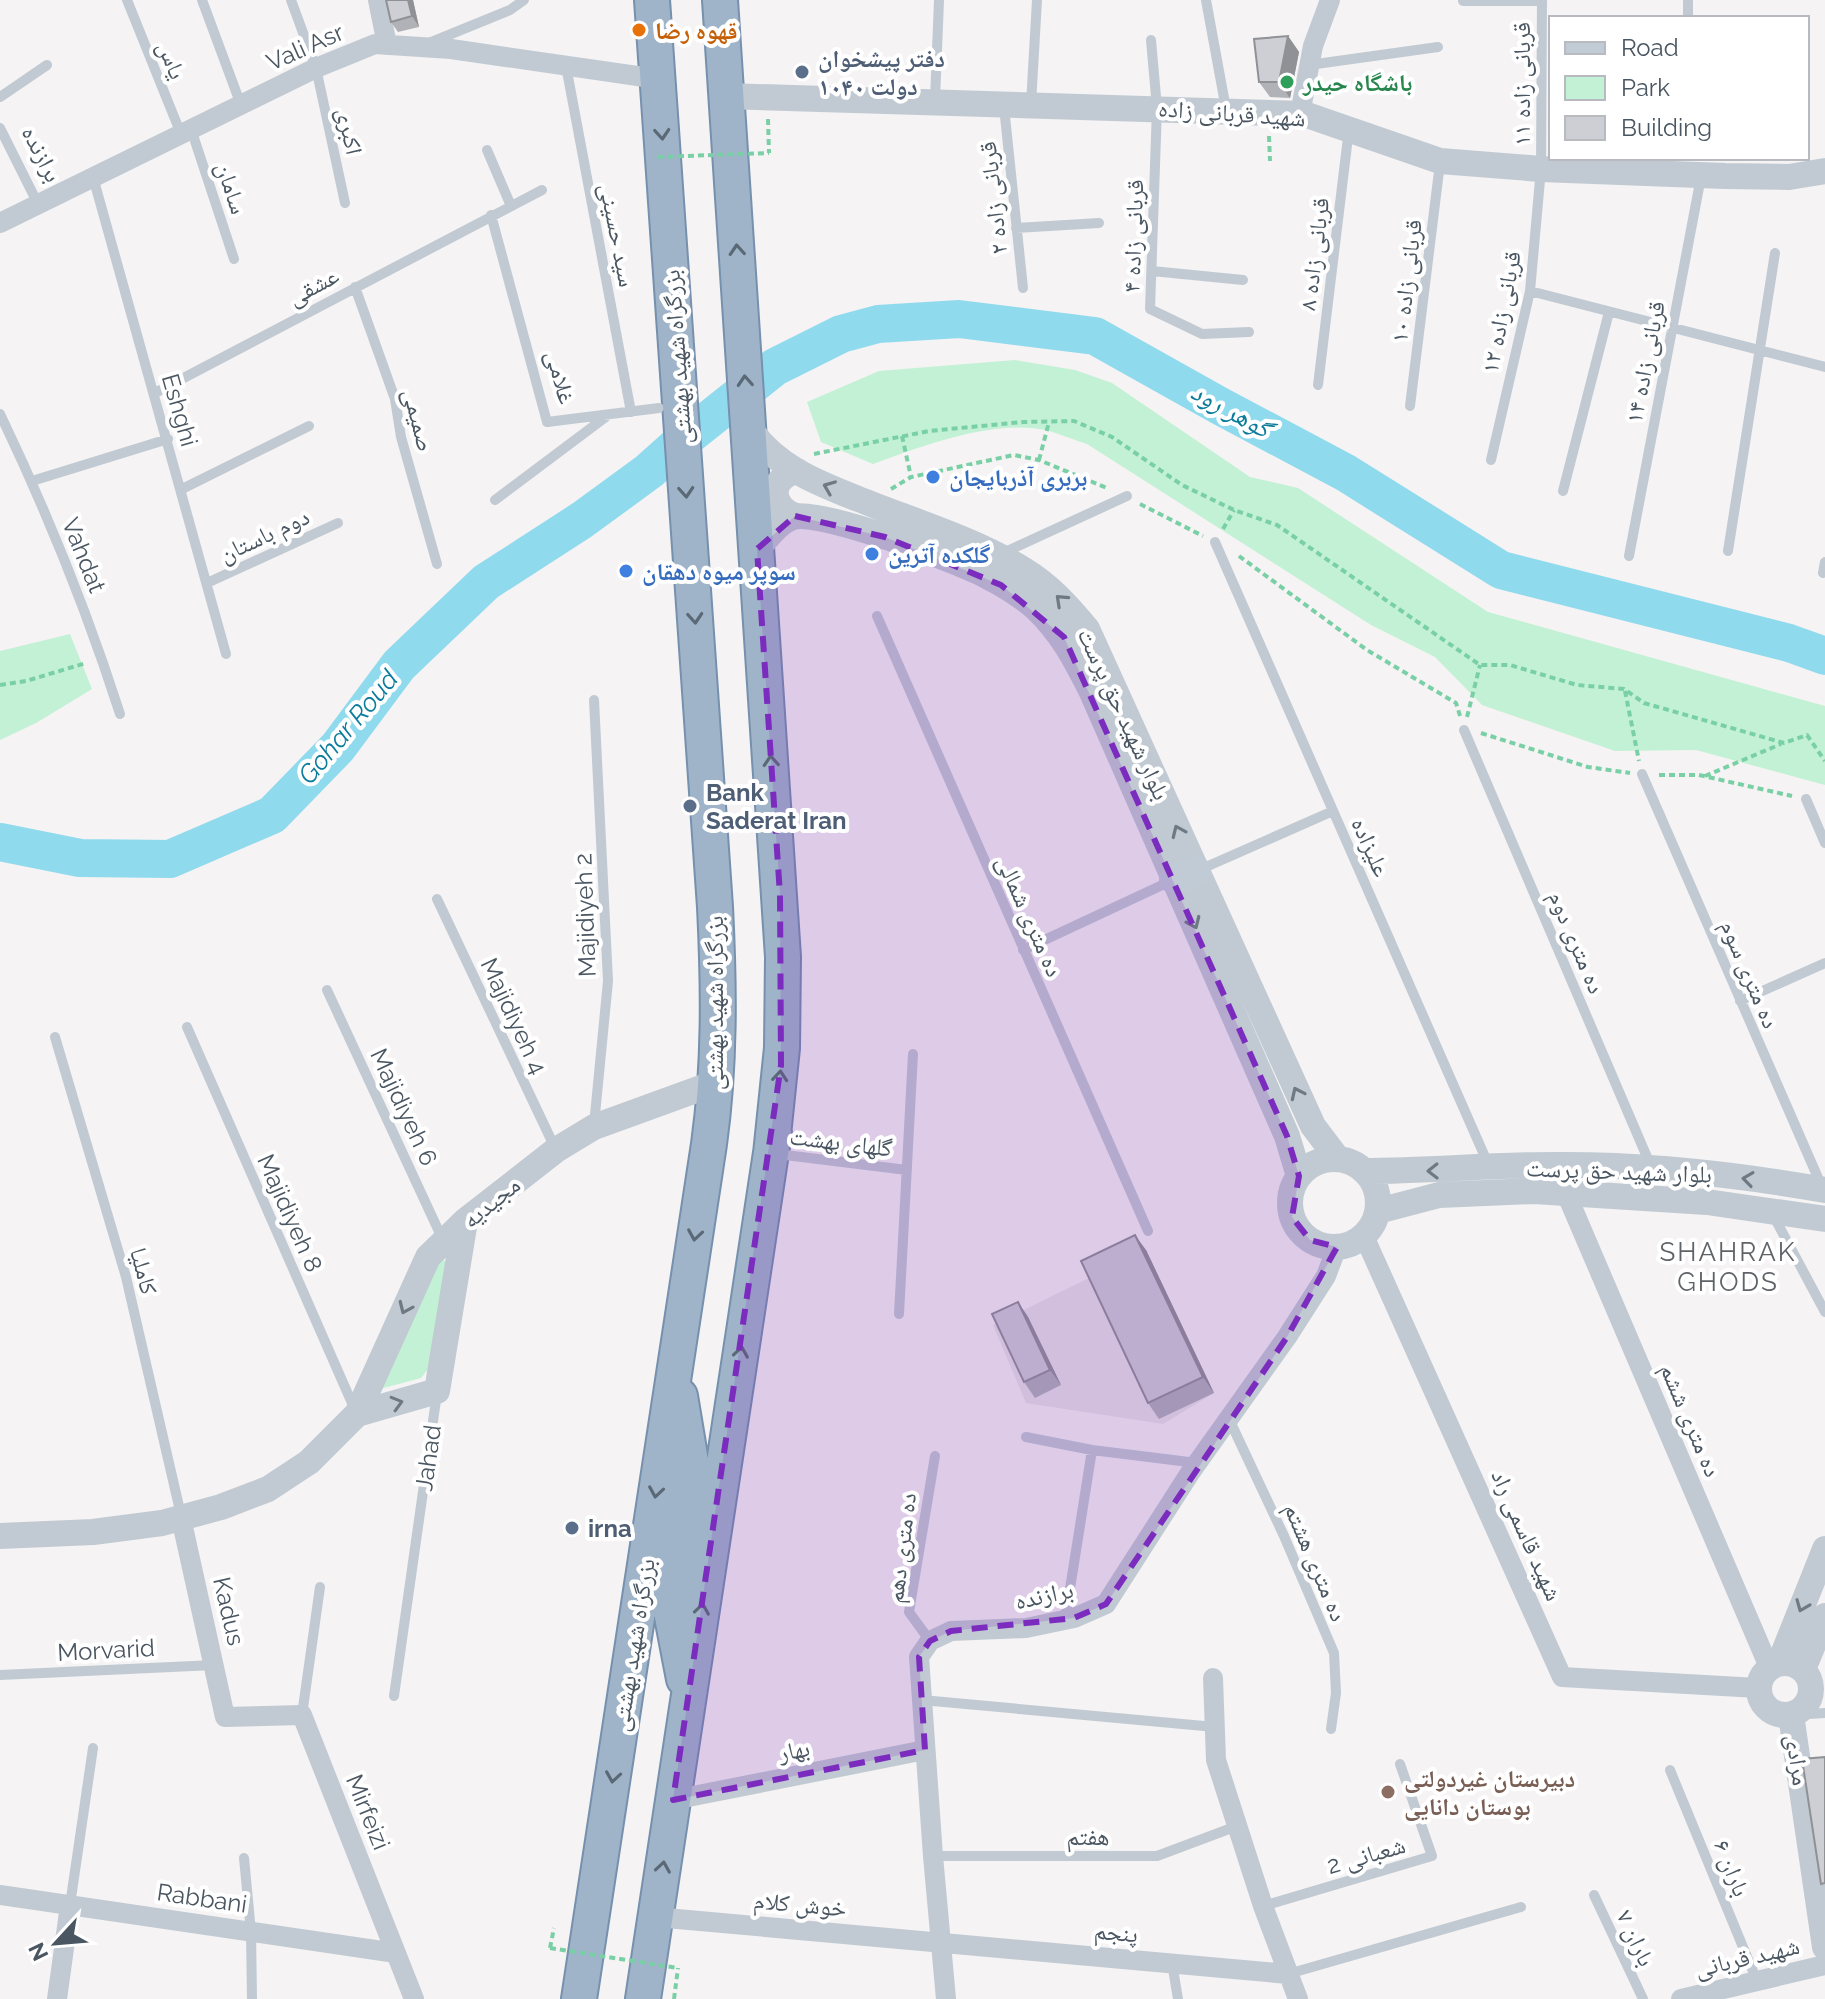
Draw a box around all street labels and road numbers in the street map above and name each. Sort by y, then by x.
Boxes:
street label: Vali Asr [262,17,349,77]
street label: قربانی زاده ۱۱ [1507,22,1536,146]
street label: یاس [151,37,193,83]
street label: شهید قربانی زاده [1157,93,1307,133]
street label: اکبری [331,105,369,157]
street label: برازنده [16,121,68,187]
street label: قربانی زاده ۲ [973,140,1013,256]
street label: سامان [210,158,254,218]
street label: قربانی زاده ۴ [1117,179,1149,293]
street label: سید حسینی [594,181,642,289]
street label: قربانی زاده ۸ [1293,196,1335,312]
street label: قربانی زاده ۱۰ [1384,218,1428,344]
street label: قربانی زاده ۱۲ [1475,248,1527,376]
street label: عشقی [282,261,344,311]
street label: بزرگراه شهید بهشتی [656,269,698,445]
street label: قربانی زاده ۱۴ [1619,298,1671,426]
street label: غلامی [540,347,582,407]
street label: Eshghi [156,370,204,450]
street label: صمیمی [397,386,441,454]
street label: دوم باستان [214,502,315,570]
street label: Vahdat [56,513,112,597]
street label: بلوار شهید حق پرست [1071,624,1176,804]
street label: علیزاده [1345,813,1397,881]
street label: ده متری شمالی [990,851,1070,981]
street label: Majidiyeh 2 [568,852,602,978]
street label: ده متری دوم [1541,886,1612,999]
street label: ده متری سوم [1712,915,1786,1033]
street label: بزرگراه شهید بهشتی [700,916,729,1090]
street label: Majidiyeh 4 [475,953,553,1079]
street label: Majidiyeh 6 [364,1044,444,1170]
street label: گلهای بهشت [788,1121,894,1163]
street label: Majidiyeh 8 [251,1150,329,1276]
street label: بلوار شهید حق پرست [1526,1153,1712,1189]
street label: مجیدیه [456,1170,526,1234]
street label: کاملیا [124,1244,164,1298]
street label: ده متری ششم [1652,1359,1728,1482]
street label: Jahad [409,1423,447,1493]
street label: شهید قاسمی راد [1485,1465,1569,1605]
street label: ده متری دهم [880,1491,924,1605]
street label: ده متری هشتم [1276,1499,1354,1626]
street label: بزرگراه شهید بهشتی [605,1556,661,1734]
street label: Kadus [207,1574,251,1648]
street label: برازنده [1012,1575,1076,1615]
street label: Morvarid [56,1633,156,1667]
street label: بهار [775,1733,812,1767]
street label: مرادی [1780,1733,1816,1787]
street label: Mirfeizi [340,1770,396,1854]
street label: هفتم [1067,1822,1109,1853]
street label: شعبانی 2 [1323,1830,1409,1880]
street label: باران ۶ [1708,1835,1756,1901]
street label: Rabbani [155,1877,249,1919]
street label: خوش کلام [752,1885,848,1925]
street label: باران ۷ [1610,1905,1662,1971]
street label: پنجم [1093,1916,1139,1950]
street label: شهید قربانی [1692,1931,1802,1983]

